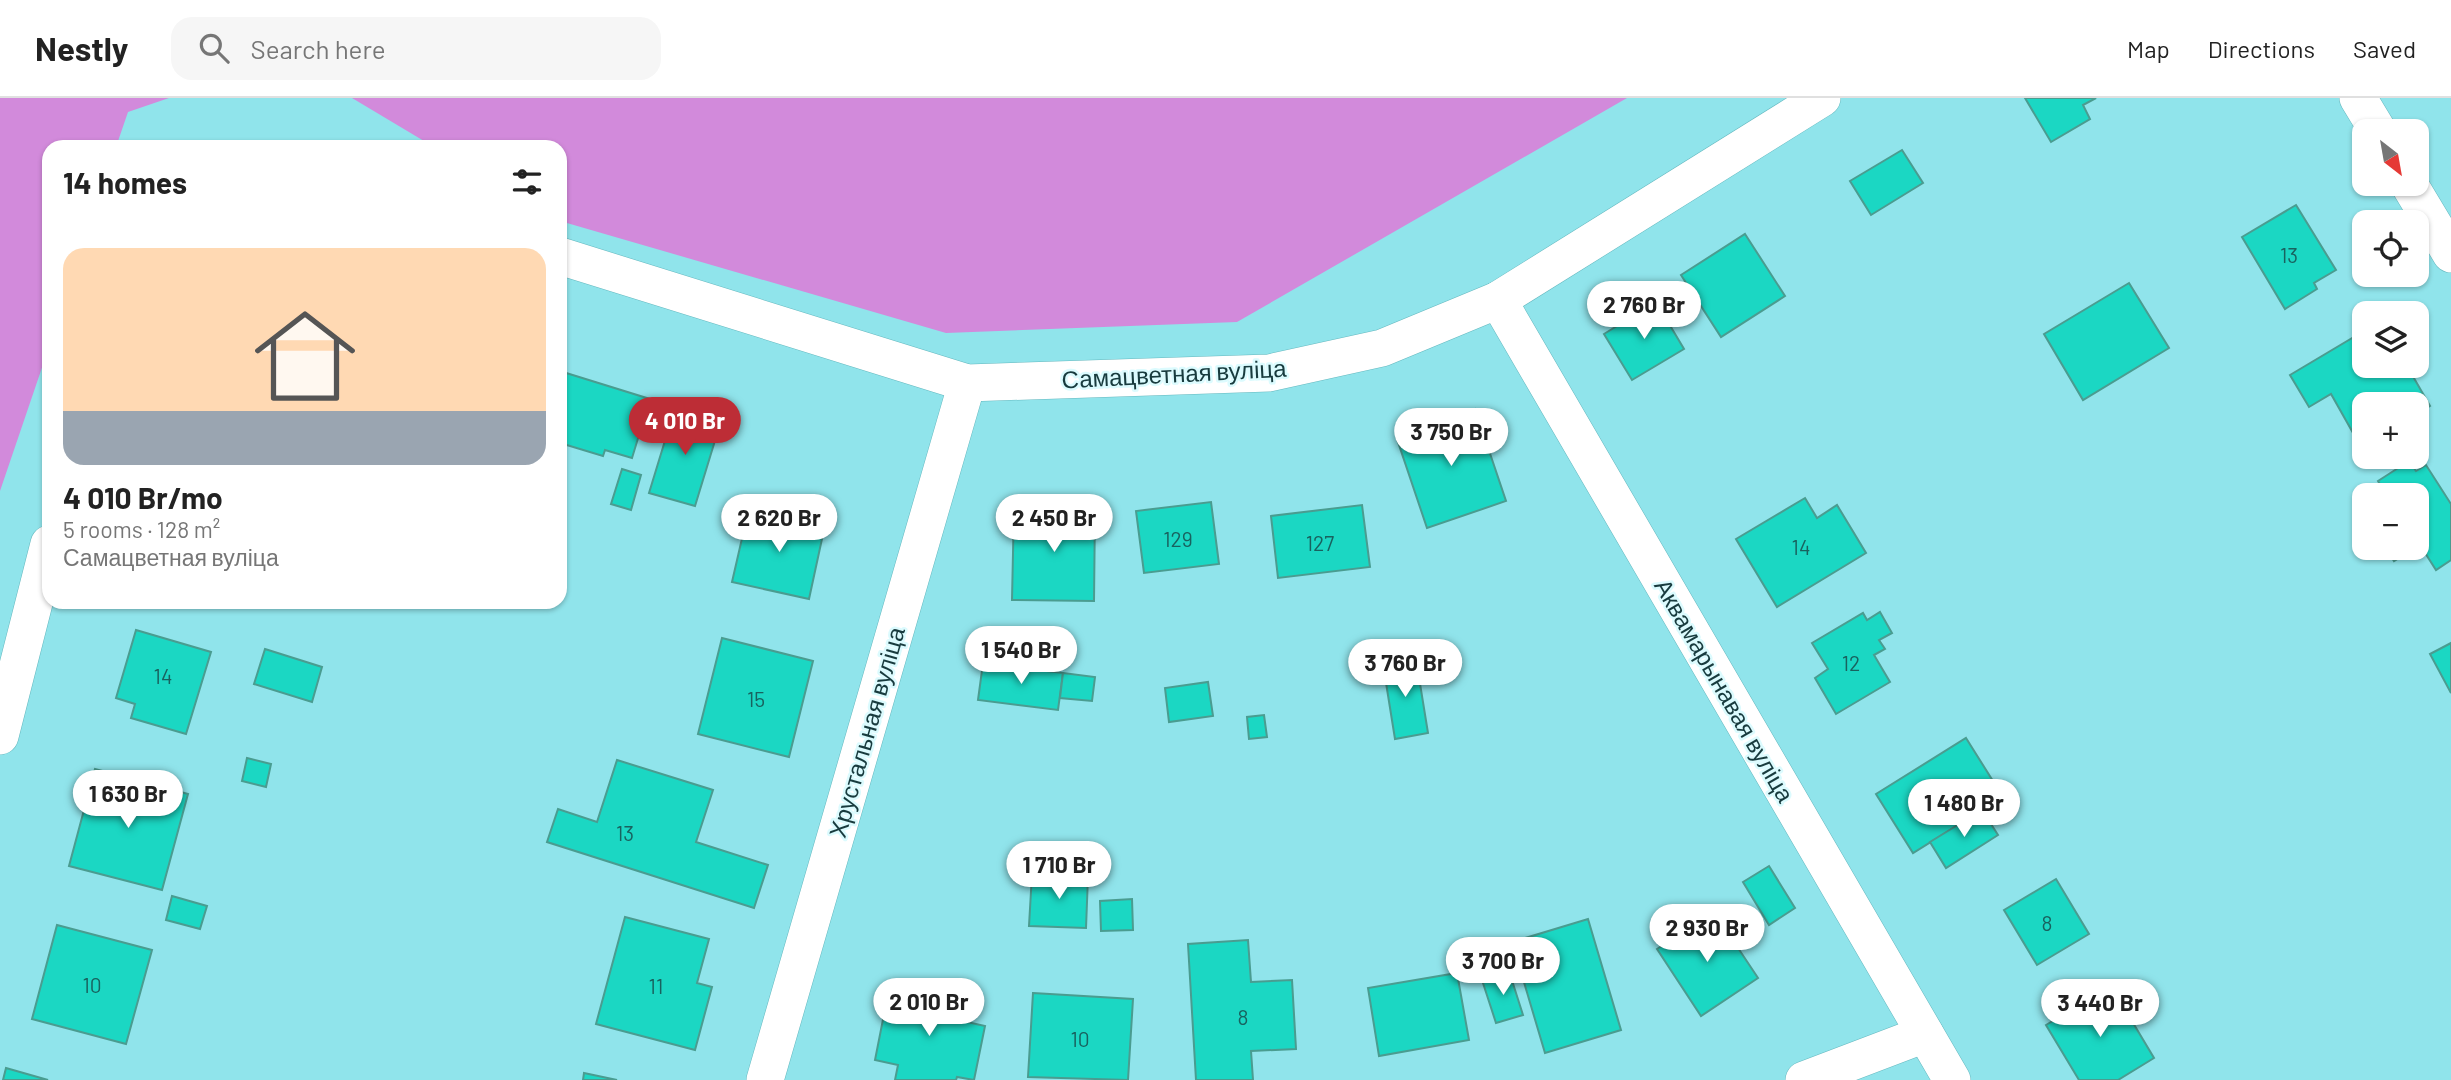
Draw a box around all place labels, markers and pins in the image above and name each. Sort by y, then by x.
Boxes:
pin: 2 760 Br [1572,282,1716,341]
pin: 4 010 Br [613,398,757,457]
pin: 3 750 Br [1379,408,1523,468]
pin: 2 620 Br [707,494,851,554]
pin: 2 450 Br [982,494,1126,554]
pin: 1 540 Br [949,626,1093,686]
pin: 3 760 Br [1333,640,1477,699]
pin: 1 630 Br [56,770,200,830]
pin: 1 480 Br [1892,780,2036,839]
pin: 1 710 Br [987,842,1131,901]
pin: 2 930 Br [1635,904,1779,964]
pin: 3 700 Br [1431,937,1575,997]
pin: 2 010 Br [857,978,1001,1038]
pin: 3 440 Br [2028,979,2172,1039]

